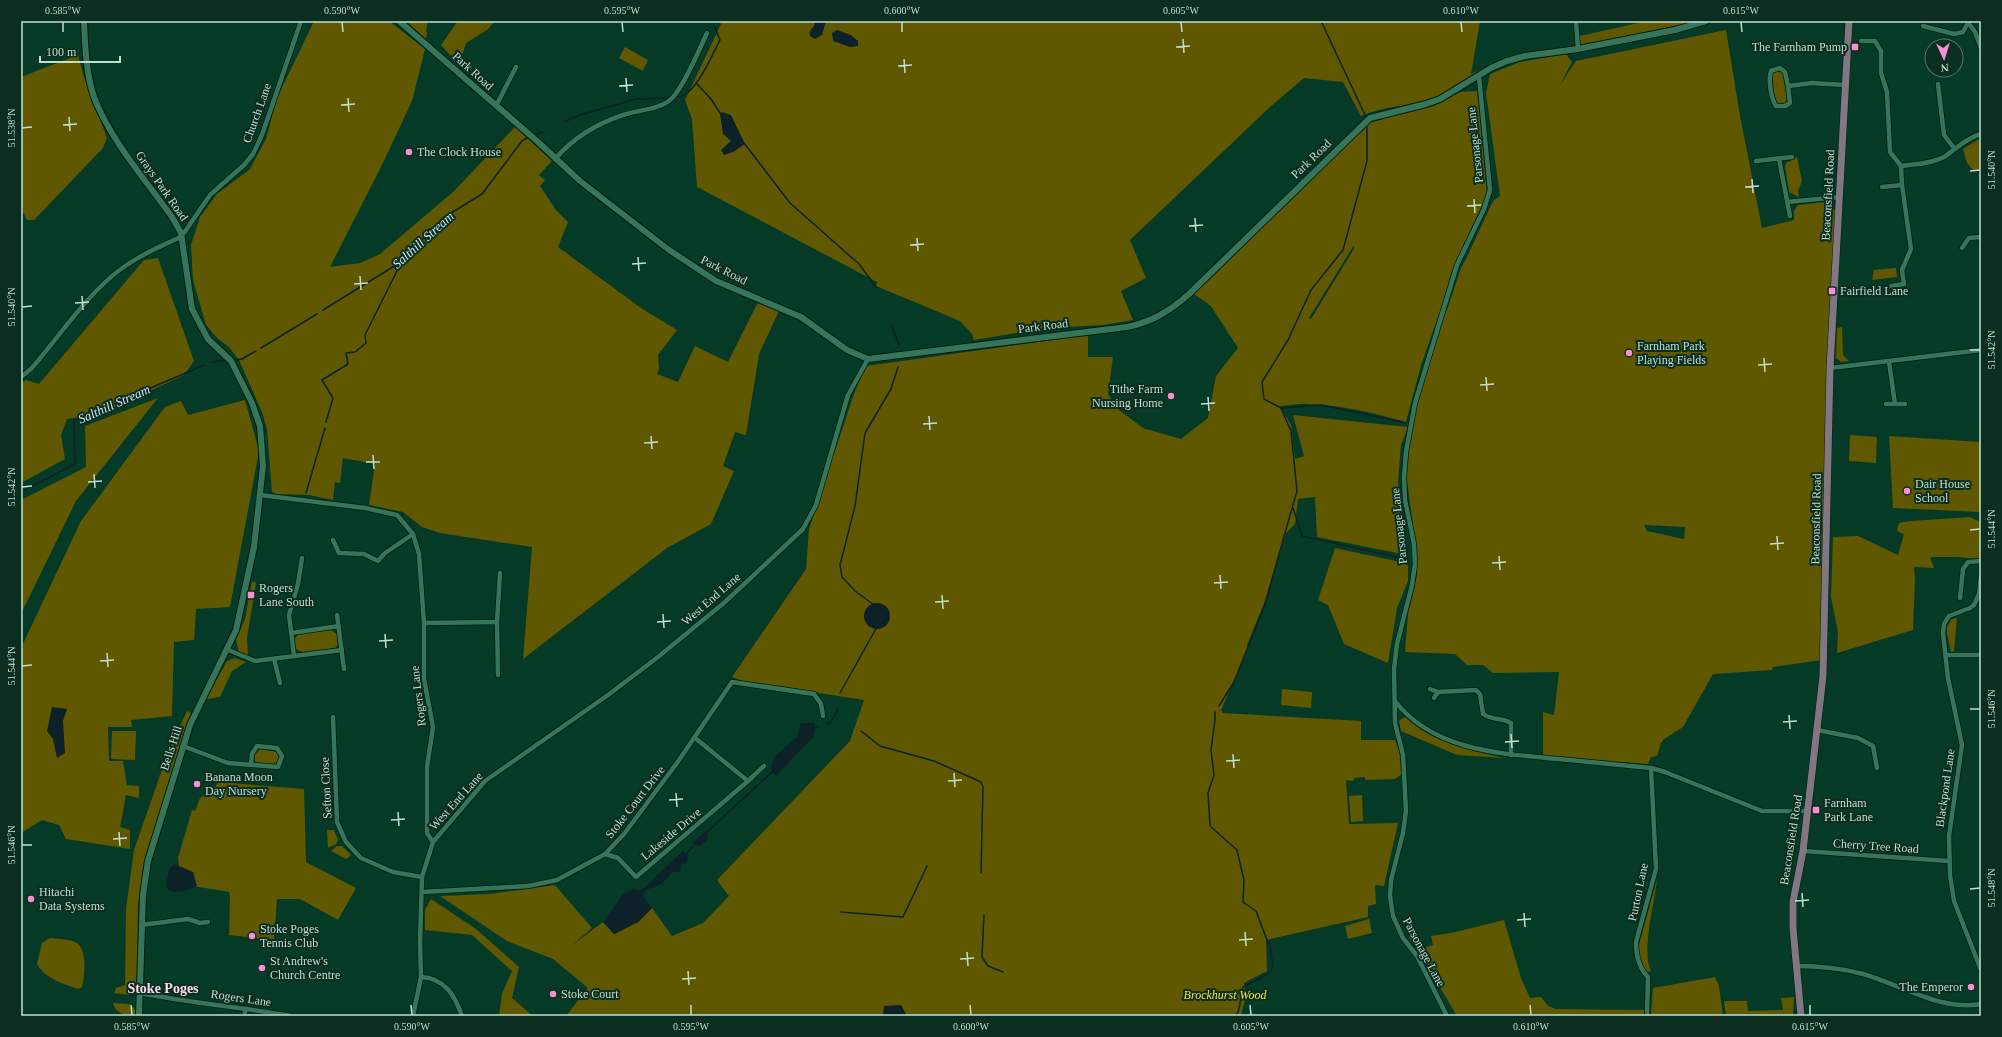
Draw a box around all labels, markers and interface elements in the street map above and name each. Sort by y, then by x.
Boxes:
text: 0.585°W [45,5,82,16]
text: 0.590°W [324,5,361,16]
text: 0.595°W [604,5,641,16]
text: 0.600°W [884,5,921,16]
text: 0.605°W [1163,5,1200,16]
text: 0.610°W [1443,5,1480,16]
text: 0.615°W [1723,5,1760,16]
scale bar [40,38,120,64]
north arrow [1924,38,1964,78]
place label: The Farnham Pump [1752,40,1847,54]
marker: The Farnham Pump [1850,42,1860,52]
text: 100 m [46,45,77,59]
street label: Park Road [450,49,496,93]
text: N [1940,62,1949,74]
street label: Church Lane [240,81,274,145]
street label: Parsonage Lane [1464,106,1486,184]
text: 51.538°N [6,109,17,147]
street label: Park Road [1288,136,1334,182]
place label: The Clock House [417,145,501,159]
marker: The Clock House [404,147,414,157]
street label: Grays Park Road [133,148,191,224]
street label: Beaconsfield Road [1819,149,1837,241]
text: 51.540°N [1986,151,1997,189]
water label: Salthill Stream [389,209,457,271]
street label: Park Road [698,252,750,288]
place label: Fairfield Lane [1840,284,1908,298]
marker: Fairfield Lane [1827,286,1837,296]
text: 51.540°N [6,288,17,326]
street label: Park Road [1017,316,1069,336]
text: 51.542°N [1986,331,1997,369]
place label: Farnham Park Playing Fields [1637,339,1706,367]
marker: Farnham Park Playing Fields [1624,348,1634,358]
water label: Salthill Stream [76,381,152,427]
place label: Tithe Farm Nursing Home [1092,382,1164,410]
marker: Tithe Farm Nursing Home [1166,391,1176,401]
text: 51.542°N [6,468,17,506]
street label: Beaconsfield Road [1808,473,1824,565]
place label: Dair House School [1915,477,1970,505]
marker: Dair House School [1902,486,1912,496]
street label: Parsonage Lane [1388,487,1410,565]
text: 51.544°N [1986,510,1997,548]
street label: West End Lane [679,570,743,628]
place label: Rogers Lane South [259,581,314,609]
marker: Rogers Lane South [246,590,256,600]
text: 51.544°N [6,647,17,685]
street label: Rogers Lane [407,665,429,727]
text: 51.546°N [1986,690,1997,728]
street label: Bells Hill [157,723,185,772]
street label: Blackpond Lane [1933,748,1957,828]
street label: Sefton Close [317,757,335,819]
street label: Stoke Court Drive [602,763,668,841]
street label: West End Lane [426,769,486,833]
place label: Banana Moon Day Nursery [205,770,273,798]
marker: Banana Moon Day Nursery [192,779,202,789]
street label: Beaconsfield Road [1777,794,1805,886]
place label: Farnham Park Lane [1824,796,1873,824]
street label: Lakeside Drive [638,805,704,863]
marker: Farnham Park Lane [1811,805,1821,815]
text: 51.546°N [6,826,17,864]
street label: Cherry Tree Road [1833,836,1919,856]
street label: Purton Lane [1625,862,1651,922]
text: 51.548°N [1986,869,1997,907]
place label: Hitachi Data Systems [39,885,105,913]
marker: Hitachi Data Systems [26,894,36,904]
street label: Parsonage Lane [1400,915,1448,989]
place label: Stoke Poges Tennis Club [260,922,319,950]
marker: Stoke Poges Tennis Club [247,931,257,941]
place label: St Andrew's Church Centre [270,954,340,982]
marker: St Andrew's Church Centre [257,963,267,973]
place label: The Emperor [1899,980,1963,994]
district label: Stoke Poges [127,981,199,996]
marker: The Emperor [1966,982,1976,992]
street label: Rogers Lane [210,987,272,1009]
place label: Stoke Court [561,987,619,1001]
park label: Brockhurst Wood [1184,988,1267,1002]
marker: Stoke Court [548,989,558,999]
text: 0.585°W [114,1021,151,1032]
text: 0.590°W [394,1021,431,1032]
text: 0.595°W [673,1021,710,1032]
text: 0.600°W [953,1021,990,1032]
text: 0.605°W [1233,1021,1270,1032]
text: 0.610°W [1513,1021,1550,1032]
text: 0.615°W [1792,1021,1829,1032]

